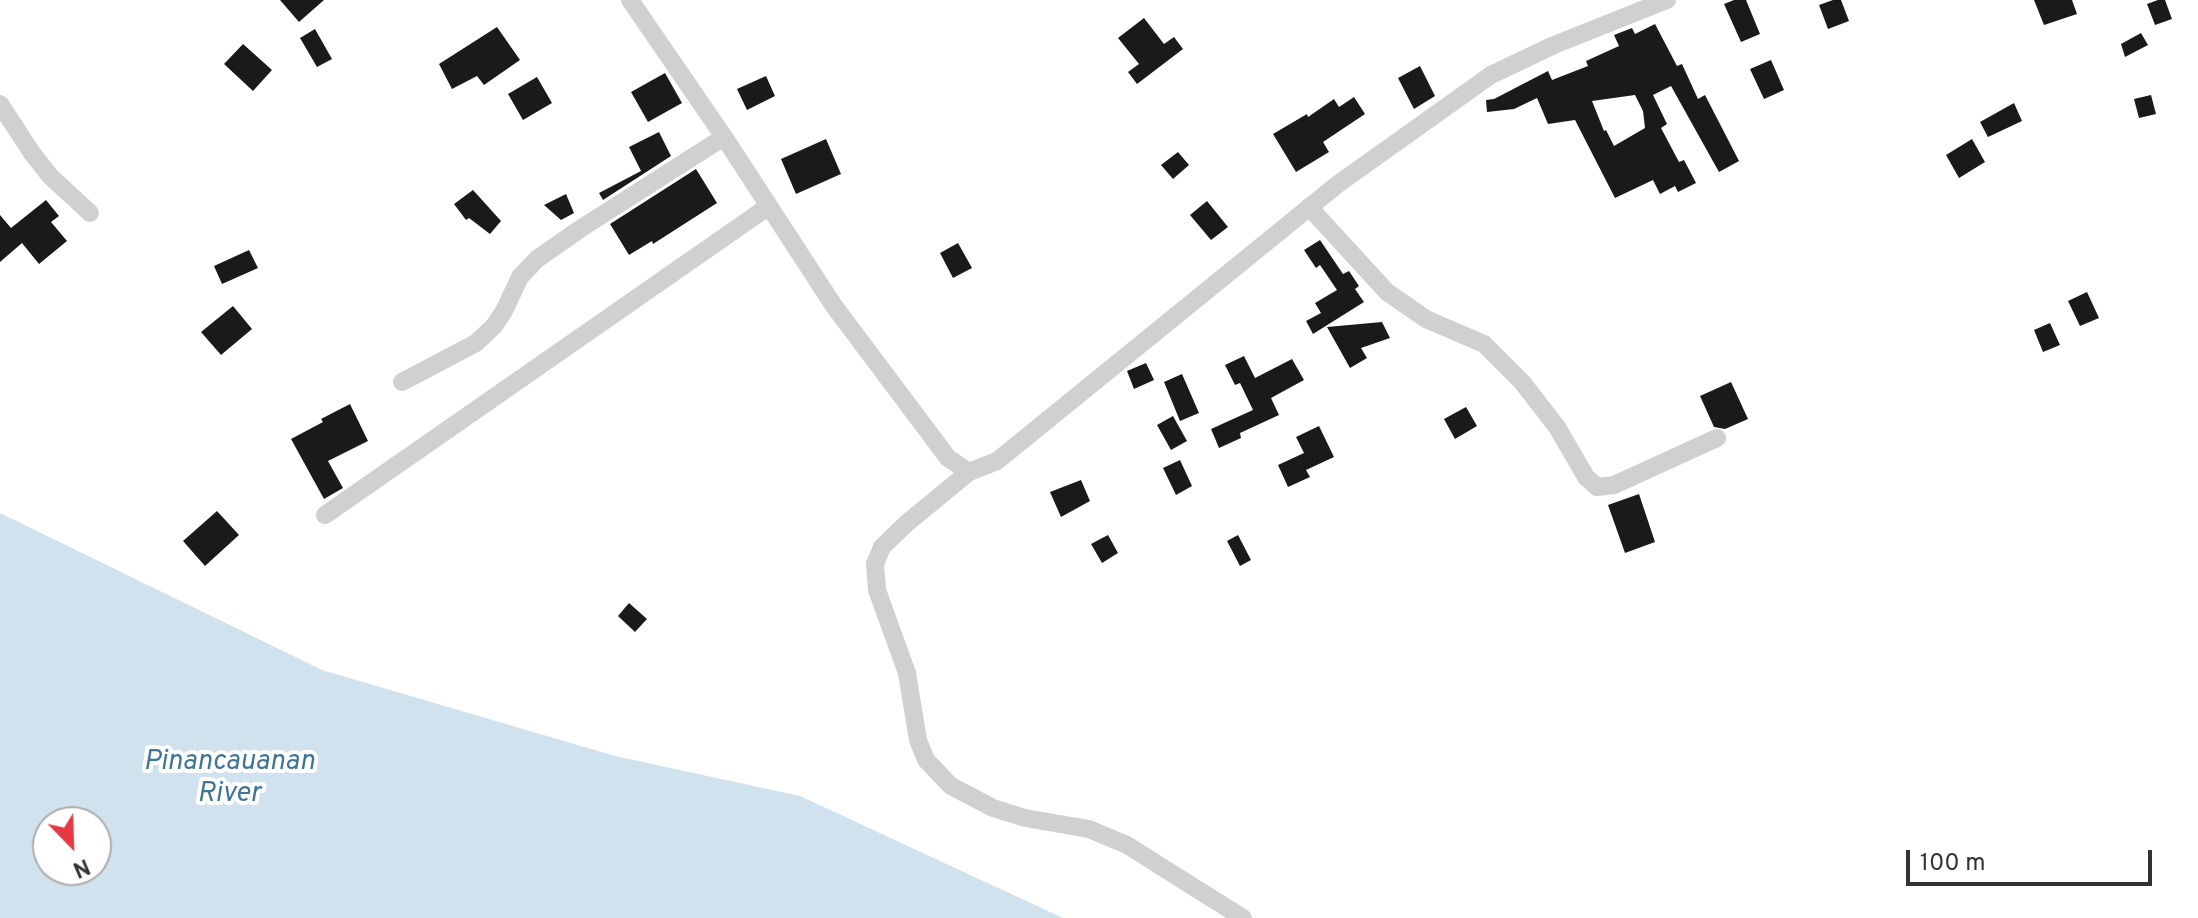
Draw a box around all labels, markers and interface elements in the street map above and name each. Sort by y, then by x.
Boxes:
water label: Pinancauanan River [143,746,315,812]
north arrow [32,806,112,886]
scale bar [1910,834,2156,884]
text: 100 m [1920,849,1986,879]
text: N [68,851,93,882]

